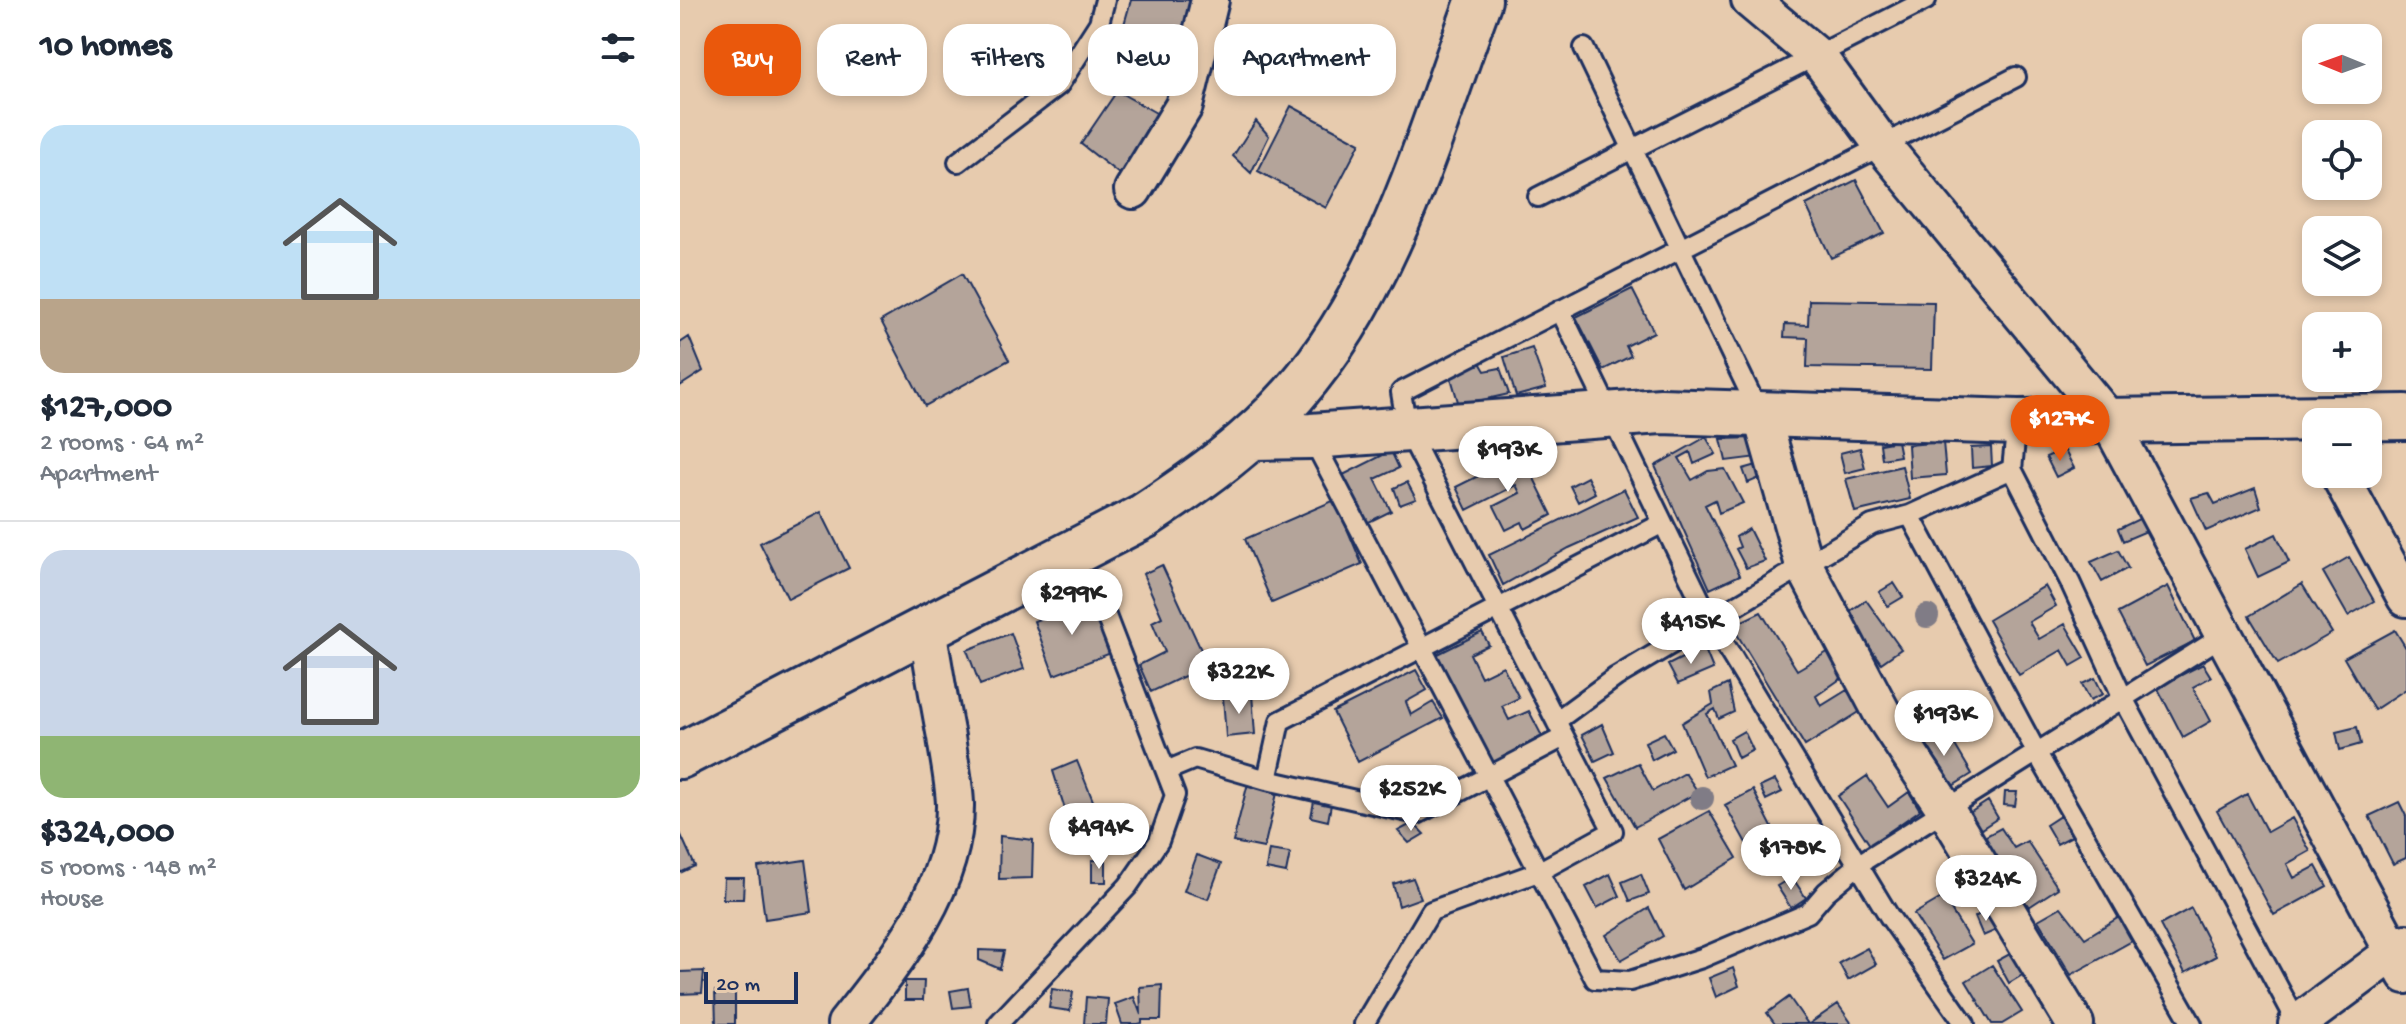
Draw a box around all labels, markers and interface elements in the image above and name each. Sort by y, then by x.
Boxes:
chip: Buy [704,24,801,96]
chip: Rent [817,24,927,96]
chip: Filters [943,24,1072,96]
chip: New [1088,24,1198,96]
chip: Apartment [1214,24,1396,96]
north arrow [2302,24,2382,104]
map controls [2302,24,2382,488]
icon: filters [596,26,640,70]
text: 10 homes [40,28,171,68]
button: locate [2302,120,2382,200]
icon: home [268,177,412,321]
button: layers [2302,216,2382,296]
button: + [2302,312,2382,392]
text: $127,000 [40,389,172,429]
pin: $127K [2004,395,2116,463]
text: $127K [2029,405,2091,436]
button: − [2302,408,2382,488]
pin: $193K [1452,426,1564,494]
text: 2 rooms · 64 m² [40,429,204,460]
text: $193K [1476,436,1540,467]
text: Apartment [40,460,157,491]
pin: $299K [1016,569,1128,637]
text: $299K [1040,579,1104,610]
pin: $415K [1635,598,1747,666]
icon: home [268,602,412,746]
text: $415K [1660,608,1722,639]
pin: $322K [1183,648,1295,716]
text: $322K [1207,658,1272,689]
pin: $193K [1888,690,2000,758]
text: $193K [1912,700,1976,731]
pin: $252K [1355,765,1467,833]
text: $252K [1378,775,1444,806]
pin: $494K [1043,803,1155,871]
text: $494K [1067,813,1131,844]
text: $324,000 [40,814,174,854]
pin: $178K [1735,824,1847,892]
text: $178K [1759,834,1823,865]
text: 5 rooms · 148 m² [40,854,217,885]
pin: $324K [1930,855,2042,923]
text: $324K [1954,865,2018,896]
text: House [40,885,104,916]
scale bar [704,968,798,1004]
text: 20 m [716,973,760,999]

